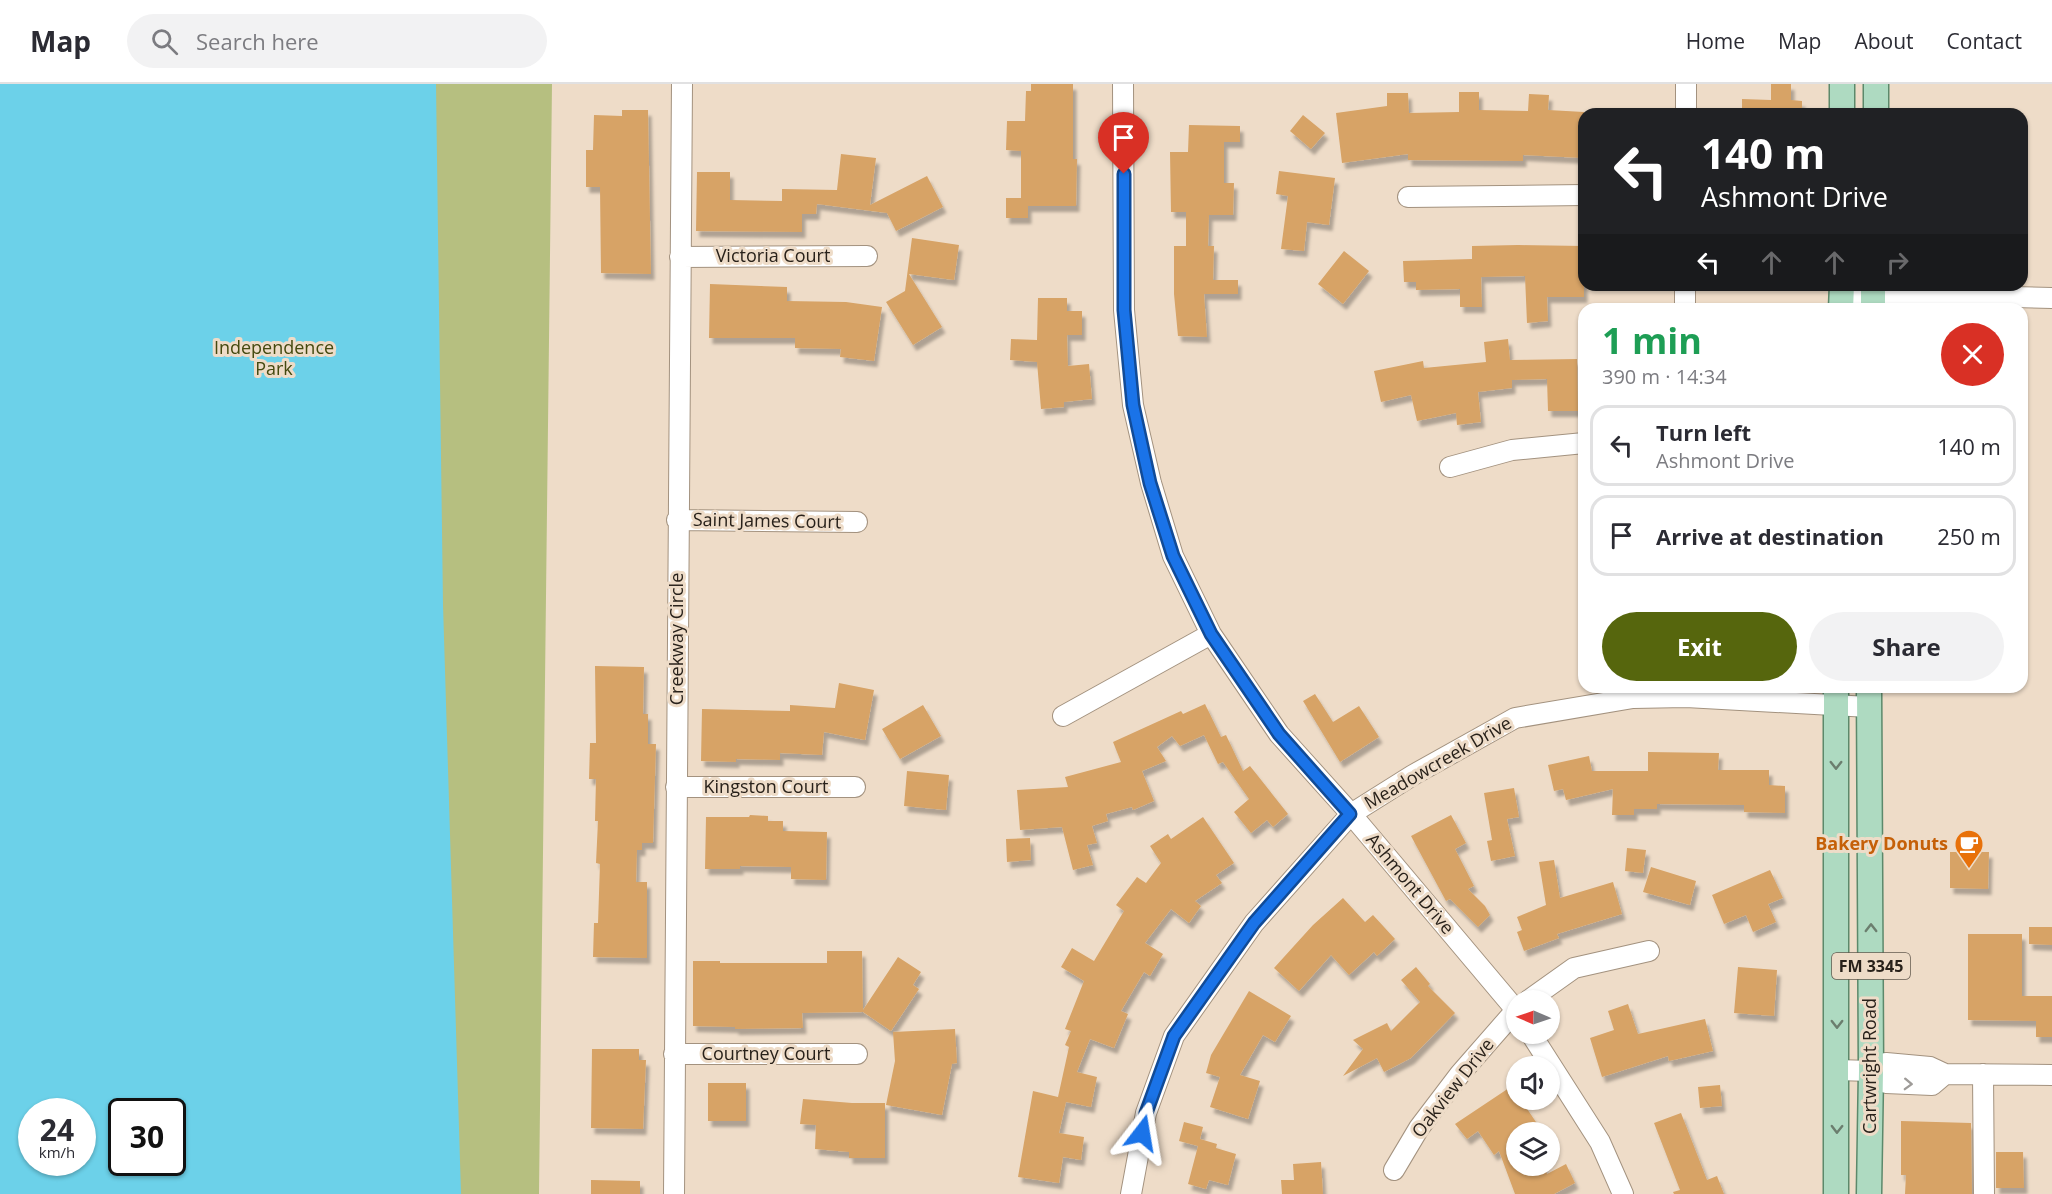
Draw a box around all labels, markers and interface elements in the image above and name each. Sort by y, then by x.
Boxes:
search box [127,14,547,68]
text: Map [30,22,91,60]
icon: search [148,25,181,58]
text: Search here [196,26,319,56]
text: Home [1686,27,1745,55]
text: Map [1778,27,1821,55]
text: About [1854,27,1914,55]
text: Contact [1947,27,2022,55]
pin [1098,112,1149,174]
icon: arrive [1107,121,1140,154]
text: 140 m [1701,124,1825,181]
icon: left [1602,132,1680,210]
text: Ashmont Drive [1701,178,1888,215]
street label: Victoria Court [716,243,830,267]
icon: left [1692,246,1725,279]
icon: ahead [1755,246,1788,279]
icon: ahead [1818,246,1851,279]
icon: right [1881,246,1914,279]
text: 1 min [1602,316,1702,365]
button: close [1941,323,2004,386]
park label: Independence Park [214,335,334,380]
text: 390 m · 14:34 [1602,363,1727,390]
text: Turn left [1656,417,1751,447]
icon: left [1605,429,1638,462]
text: 140 m [1937,431,2001,461]
text: Ashmont Drive [1656,447,1795,474]
street label: Saint James Court [693,507,841,533]
icon: arrive [1605,519,1638,552]
text: Arrive at destination [1656,521,1884,551]
text: 250 m [1937,521,2001,551]
street label: Creekway Circle [664,573,688,705]
button: Exit [1602,612,1797,681]
button: Share [1809,612,2004,681]
street label: Meadowcreek Drive [1359,710,1516,814]
one-way arrow [1830,760,1842,769]
street label: Kingston Court [704,774,828,798]
street label: Ashmont Drive [1361,828,1460,939]
cafe icon: Bakery Donuts [1953,828,1985,870]
place label: Bakery Donuts [1815,831,1948,855]
one-way arrow [1865,924,1877,933]
road number: FM 3345 [1832,953,1910,979]
north arrow [1506,990,1560,1044]
map controls [1506,990,1560,1176]
street label: Cartwright Road [1857,998,1881,1134]
one-way arrow [1831,1020,1843,1029]
street label: Oakview Drive [1406,1033,1499,1142]
street label: Courtney Court [702,1041,830,1065]
button: sound [1506,1056,1560,1110]
one-way arrow [1903,1078,1912,1090]
speed limit sign: 30 [108,1098,186,1176]
position arrow [1110,1101,1174,1165]
text: 24 [40,1109,74,1150]
button: layers [1506,1122,1560,1176]
one-way arrow [1830,1124,1843,1133]
text: km/h [39,1142,75,1162]

